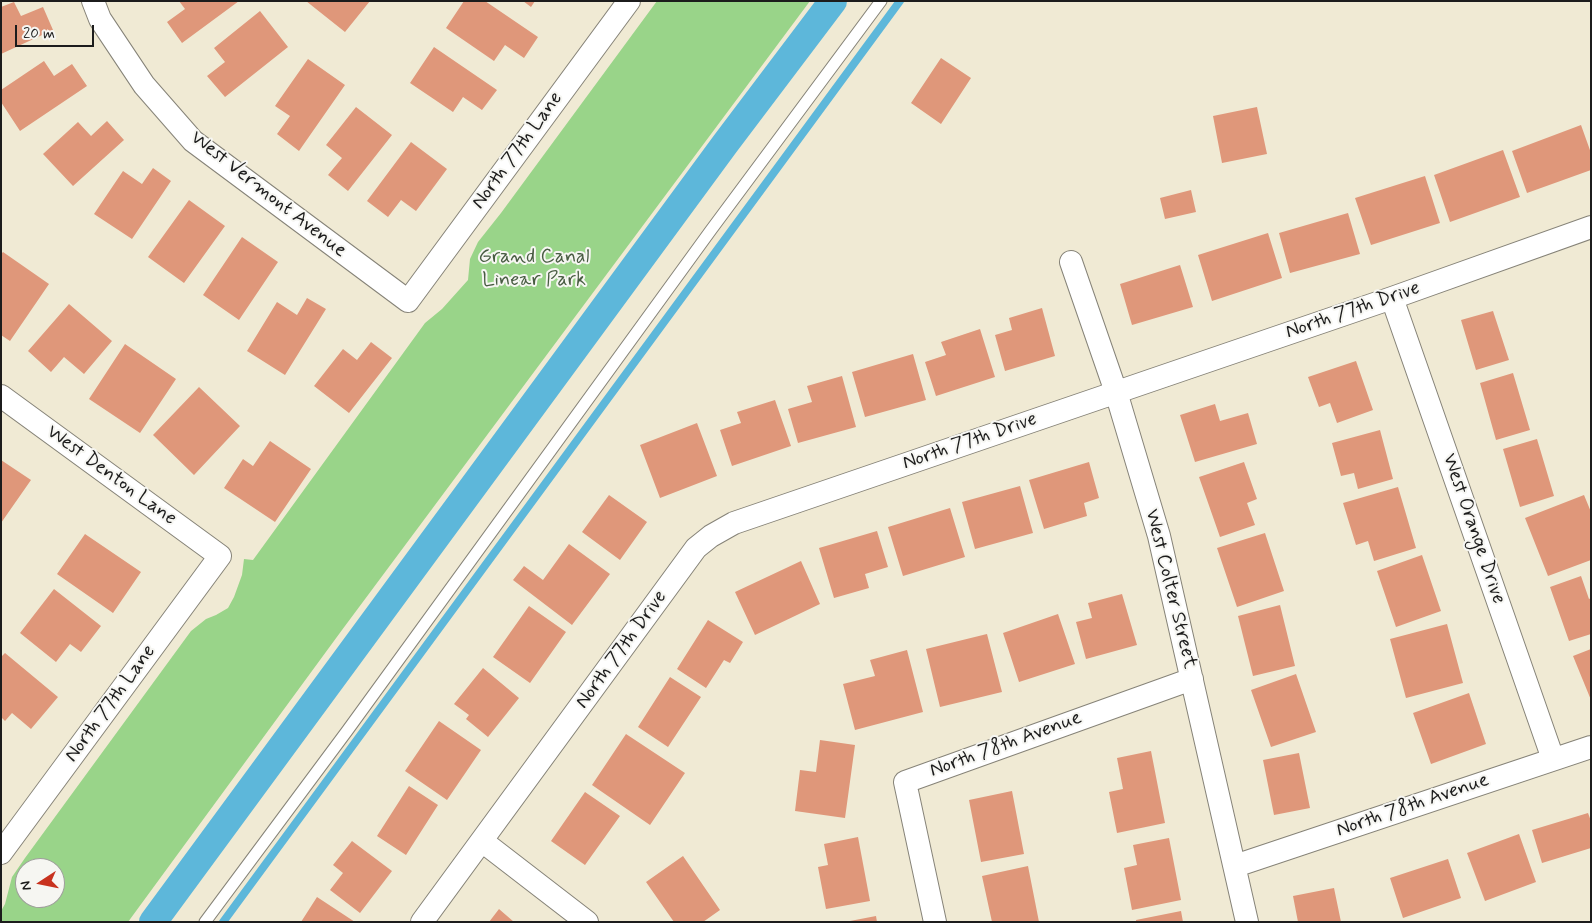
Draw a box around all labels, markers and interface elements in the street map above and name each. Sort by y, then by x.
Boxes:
scale bar [18,15,96,47]
text: 20 m [23,24,55,44]
street label: North 77th Lane [467,88,569,214]
street label: West Vermont Avenue [185,127,351,263]
park label: Grand Canal Linear Park [479,246,589,293]
street label: North 77th Drive [1283,277,1423,345]
street label: North 77th Drive [900,408,1040,476]
street label: West Denton Lane [41,421,181,531]
street label: West Orange Drive [1436,451,1510,607]
street label: West Colter Street [1139,507,1201,671]
street label: North 77th Drive [571,586,673,714]
street label: North 77th Lane [60,641,162,767]
street label: North 78th Avenue [927,706,1085,784]
street label: North 78th Avenue [1334,769,1492,843]
north arrow [15,858,65,908]
text: N [17,879,36,892]

